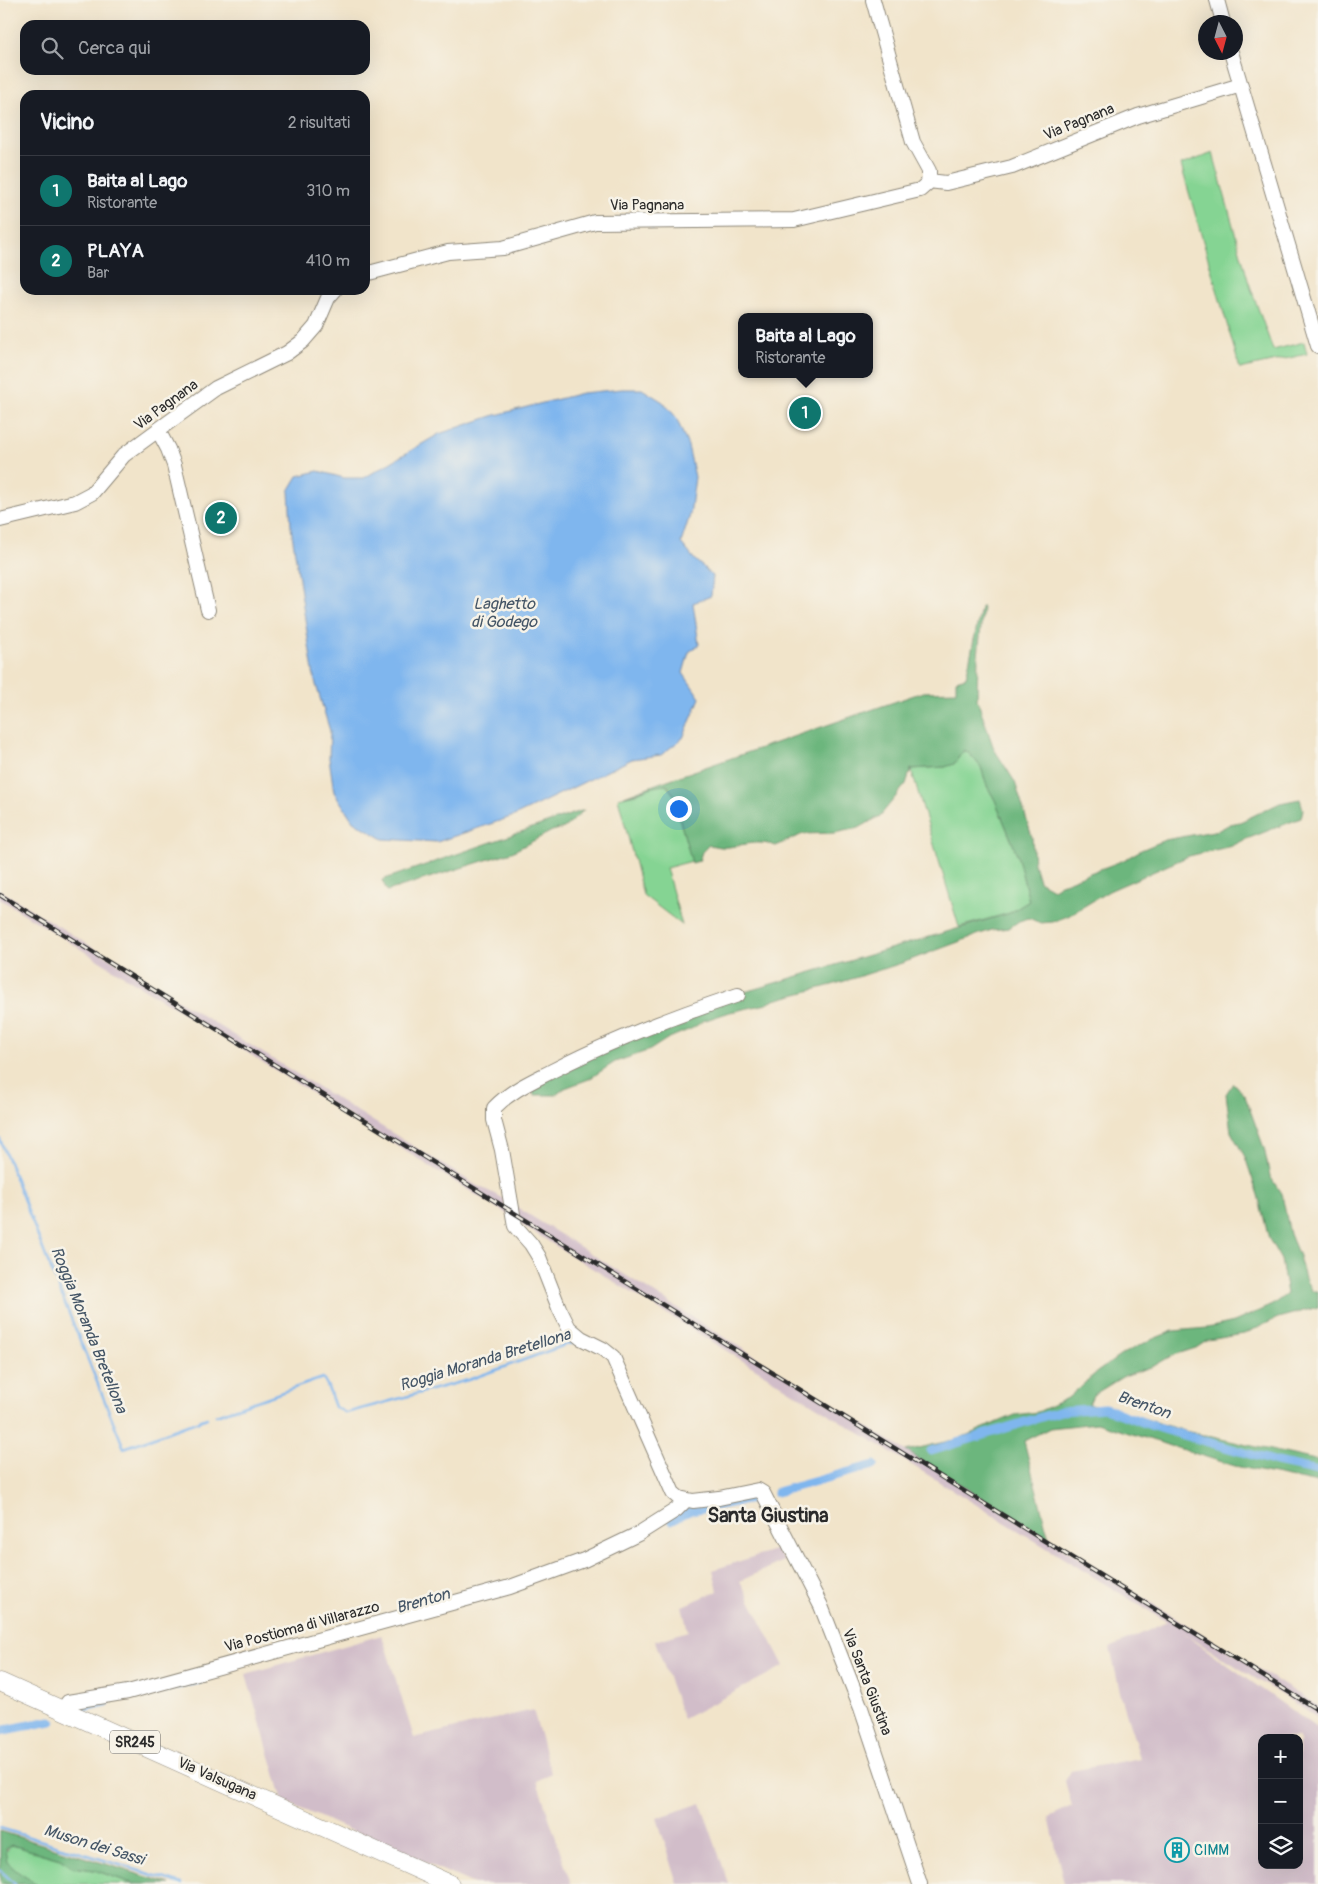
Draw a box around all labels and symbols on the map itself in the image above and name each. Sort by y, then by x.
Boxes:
north arrow [1198,15,1243,60]
street label: Via Pagnana [1041,99,1117,145]
street label: Via Pagnana [610,196,684,215]
street label: Via Pagnana [130,375,202,435]
pin: 1 [789,394,821,432]
pin: 2 [205,499,237,537]
water label: Laghetto di Godego [471,594,538,632]
your location [666,796,692,822]
water label: Roggia Moranda Bretellona [46,1244,132,1417]
water label: Roggia Moranda Bretellona [397,1324,574,1396]
water label: Brenton [1115,1387,1174,1424]
district label: Santa Giustina [707,1503,829,1528]
water label: Brenton [394,1584,453,1618]
street label: Via Postioma di Villarazzo [222,1597,382,1657]
street label: Via Santa Giustina [838,1626,896,1738]
road number: SR245 [110,1730,160,1754]
street label: Via Valsugana [174,1753,260,1805]
water label: Muson dei Sassi [41,1820,149,1870]
building icon: CIMM [1164,1837,1190,1863]
place label: CIMM [1194,1841,1229,1860]

